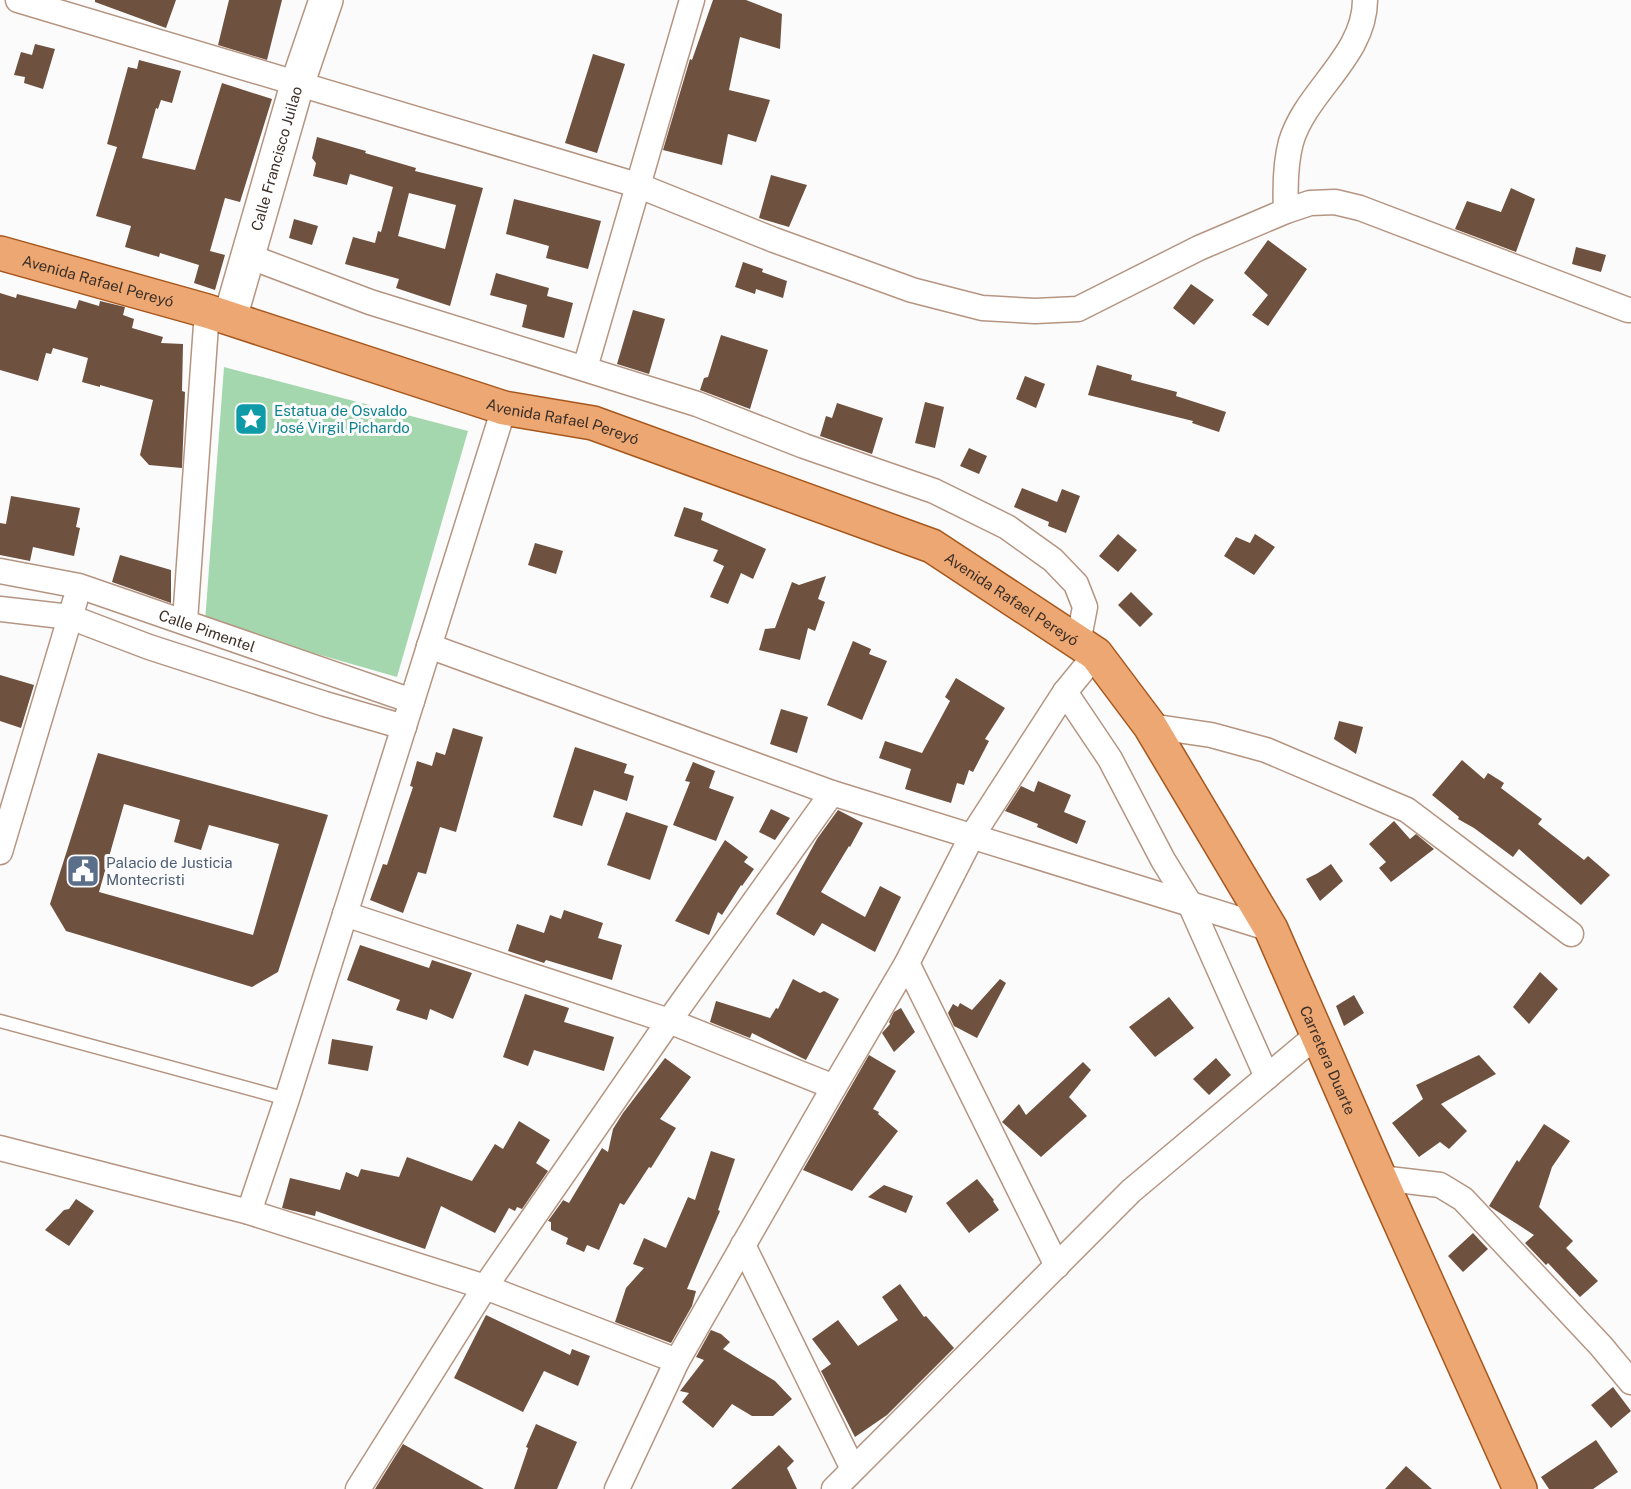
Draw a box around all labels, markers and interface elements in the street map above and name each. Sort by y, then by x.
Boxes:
street label: Calle Francisco Juilao [247,84,305,233]
street label: Avenida Rafael Pereyó [21,251,176,310]
street label: Avenida Rafael Pereyó [485,394,642,448]
place icon: Estatua de Osvaldo José Virgil Pichardo [233,401,269,437]
place label: Estatua de Osvaldo José Virgil Pichardo [274,402,410,436]
street label: Avenida Rafael Pereyó [942,549,1082,649]
street label: Calle Pimentel [157,606,258,655]
public building icon: Palacio de Justicia Montecristi [65,853,101,889]
place label: Palacio de Justicia Montecristi [106,854,233,888]
street label: Carretera Duarte [1297,1003,1360,1117]

